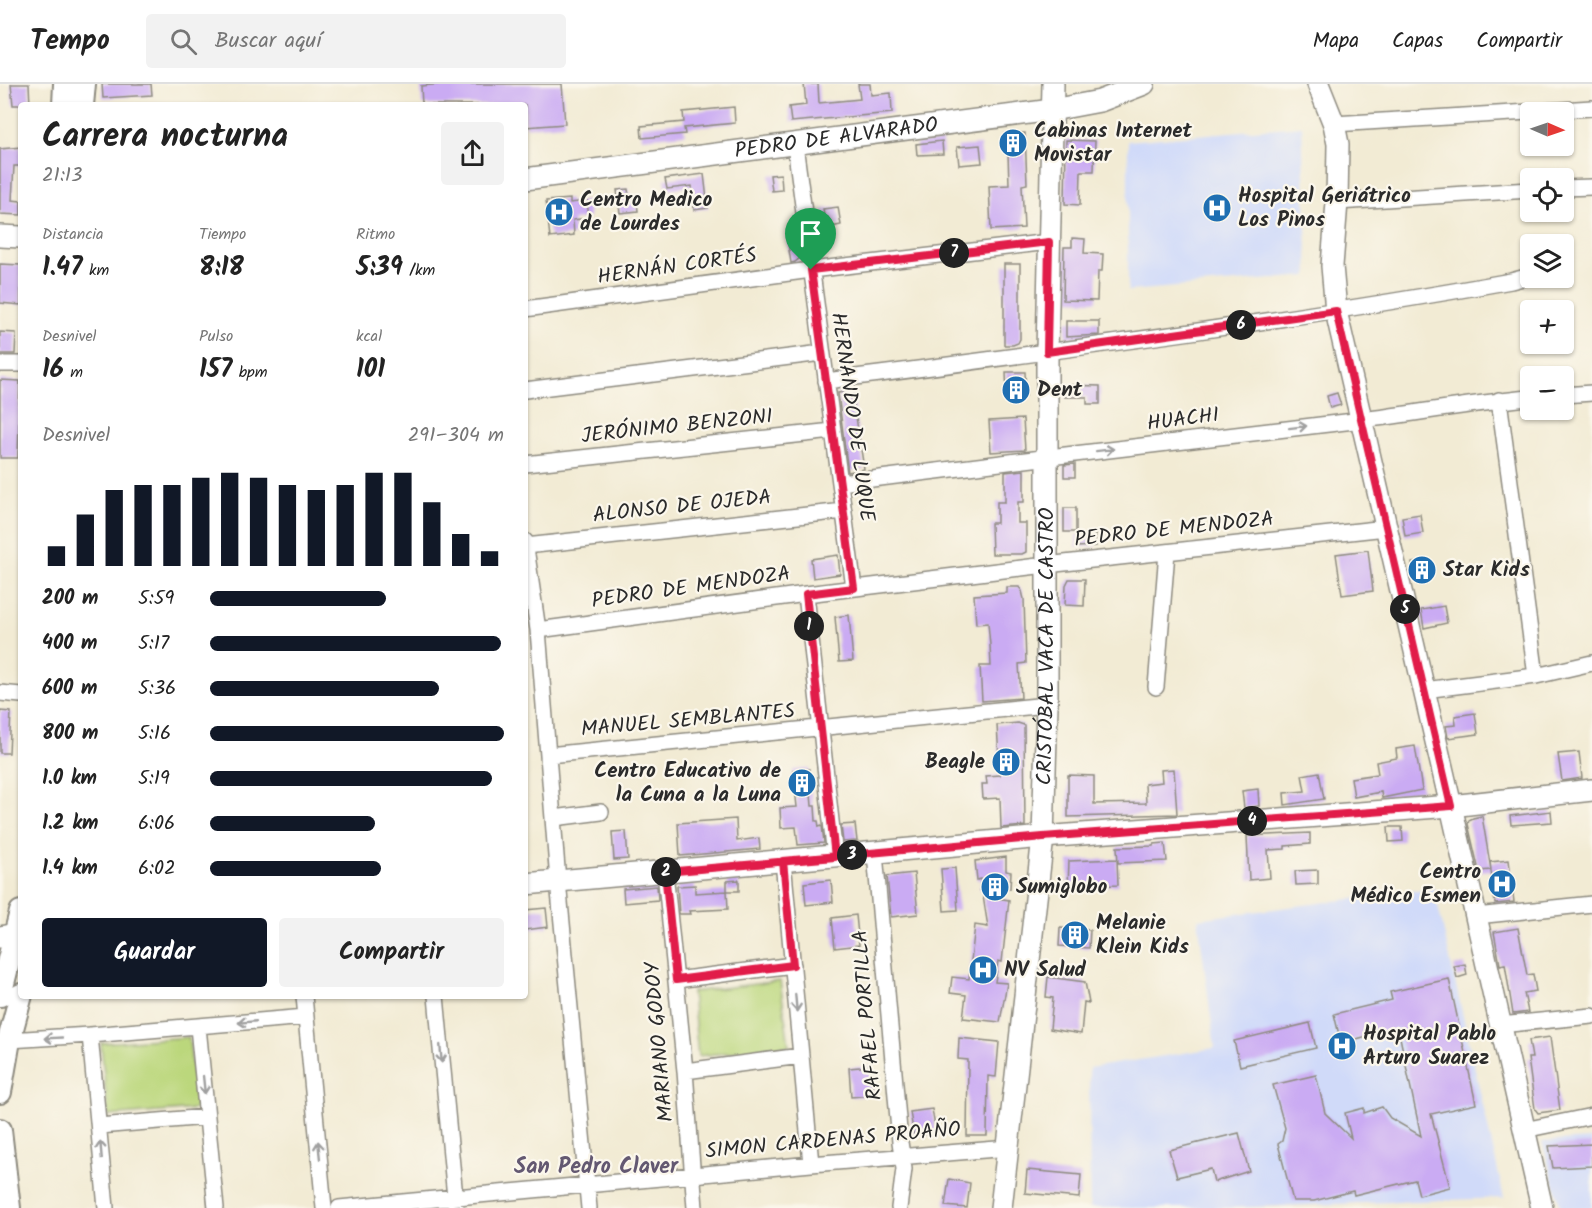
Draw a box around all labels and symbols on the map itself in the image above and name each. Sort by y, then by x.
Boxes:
north arrow [1520,102,1574,156]
street label: PEDRO DE ALVARADO [733,109,940,168]
place label: Cabinas Internet Movistar [1034,115,1193,172]
building icon: Cabinas Internet Movistar [997,127,1029,159]
place label: Hospital Geriátrico Los Pinos [1238,180,1411,237]
place label: Centro Medico de Lourdes [580,184,713,241]
hospital icon: Hospital Geriátrico Los Pinos [1201,192,1233,224]
hospital icon: Centro Medico de Lourdes [543,196,575,228]
pin [785,208,836,270]
pin: 7 [939,238,969,268]
street label: HERNÁN CORTÉS [595,239,759,295]
street label: HERNANDO DE LUQUE [821,310,883,525]
pin: 6 [1226,310,1256,340]
building icon: Dent [1000,374,1032,406]
place label: Dent [1037,374,1083,407]
street label: HUACHI [1145,399,1221,441]
street label: JERÓNIMO BENZONI [580,401,774,453]
one-way arrow [1288,422,1308,433]
one-way arrow [1094,444,1114,455]
street label: ALONSO DE OJEDA [591,481,773,533]
street label: PEDRO DE MENDOZA [1073,503,1275,557]
street label: CRISTÓBAL VACA DE CASTRO [1028,507,1064,786]
building icon: Star Kids [1406,554,1438,586]
place label: Star Kids [1443,554,1530,587]
street label: PEDRO DE MENDOZA [590,558,792,618]
pin: 5 [1390,594,1420,624]
pin: 1 [794,611,824,641]
street label: MANUEL SEMBLANTES [580,695,796,747]
place label: Beagle [925,746,985,779]
building icon: Beagle [990,746,1022,778]
place label: Centro Educativo de la Cuna a la Luna [594,755,781,812]
building icon: Centro Educativo de la Cuna a la Luna [786,767,818,799]
pin: 4 [1237,806,1267,836]
pin: 3 [837,840,867,870]
place label: Centro Médico Esmen [1350,856,1481,913]
pin: 2 [651,857,681,887]
hospital icon: Centro Médico Esmen [1486,868,1518,900]
building icon: Sumiglobo [979,871,1011,903]
place label: Sumiglobo [1016,871,1108,904]
place label: Melanie Klein Kids [1096,907,1189,964]
building icon: Melanie Klein Kids [1059,919,1091,951]
street label: RAFAEL PORTILLA [844,928,892,1102]
hospital icon: NV Salud [967,954,999,986]
place label: NV Salud [1004,954,1087,987]
street label: MARIANO GODOY [636,960,683,1123]
one-way arrow [791,992,802,1012]
one-way arrow [238,1017,258,1028]
place label: Hospital Pablo Arturo Suarez [1363,1018,1496,1075]
hospital icon: Hospital Pablo Arturo Suarez [1326,1030,1358,1062]
one-way arrow [44,1032,64,1043]
one-way arrow [436,1044,447,1064]
one-way arrow [199,1074,210,1094]
street label: SIMON CARDENAS PROAÑO [704,1113,962,1169]
one-way arrow [95,1140,106,1160]
one-way arrow [313,1140,324,1160]
district label: San Pedro Claver [514,1150,679,1185]

